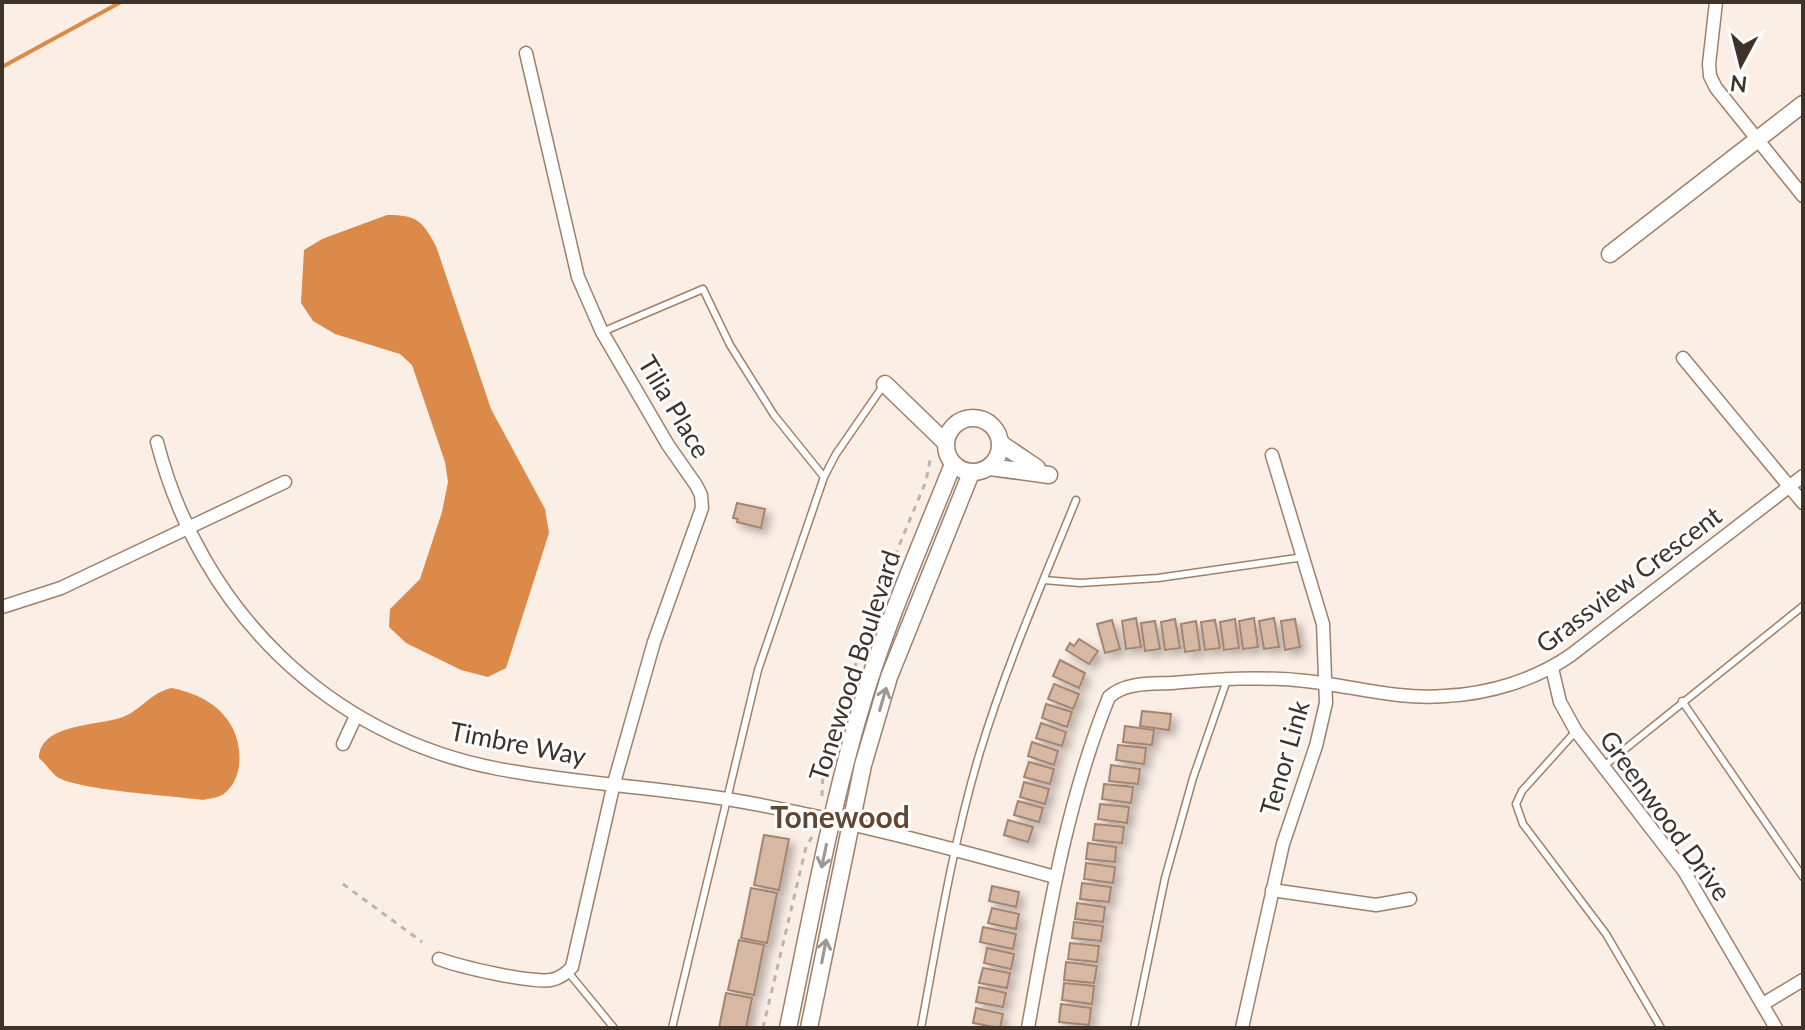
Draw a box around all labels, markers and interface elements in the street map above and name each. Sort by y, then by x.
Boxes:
north arrow [1701,24,1781,104]
text: N [1728,70,1749,99]
street label: Tilia Place [632,349,718,464]
street label: Grassview Crescent [1529,499,1728,659]
street label: Tonewood Boulevard [802,546,906,785]
one-way arrow [876,686,891,712]
street label: Tenor Link [1252,696,1316,819]
street label: Timbre Way [447,714,590,772]
street label: Greenwood Drive [1593,724,1738,907]
district label: Tonewood [770,798,910,834]
one-way arrow [816,843,831,869]
one-way arrow [817,939,832,965]

